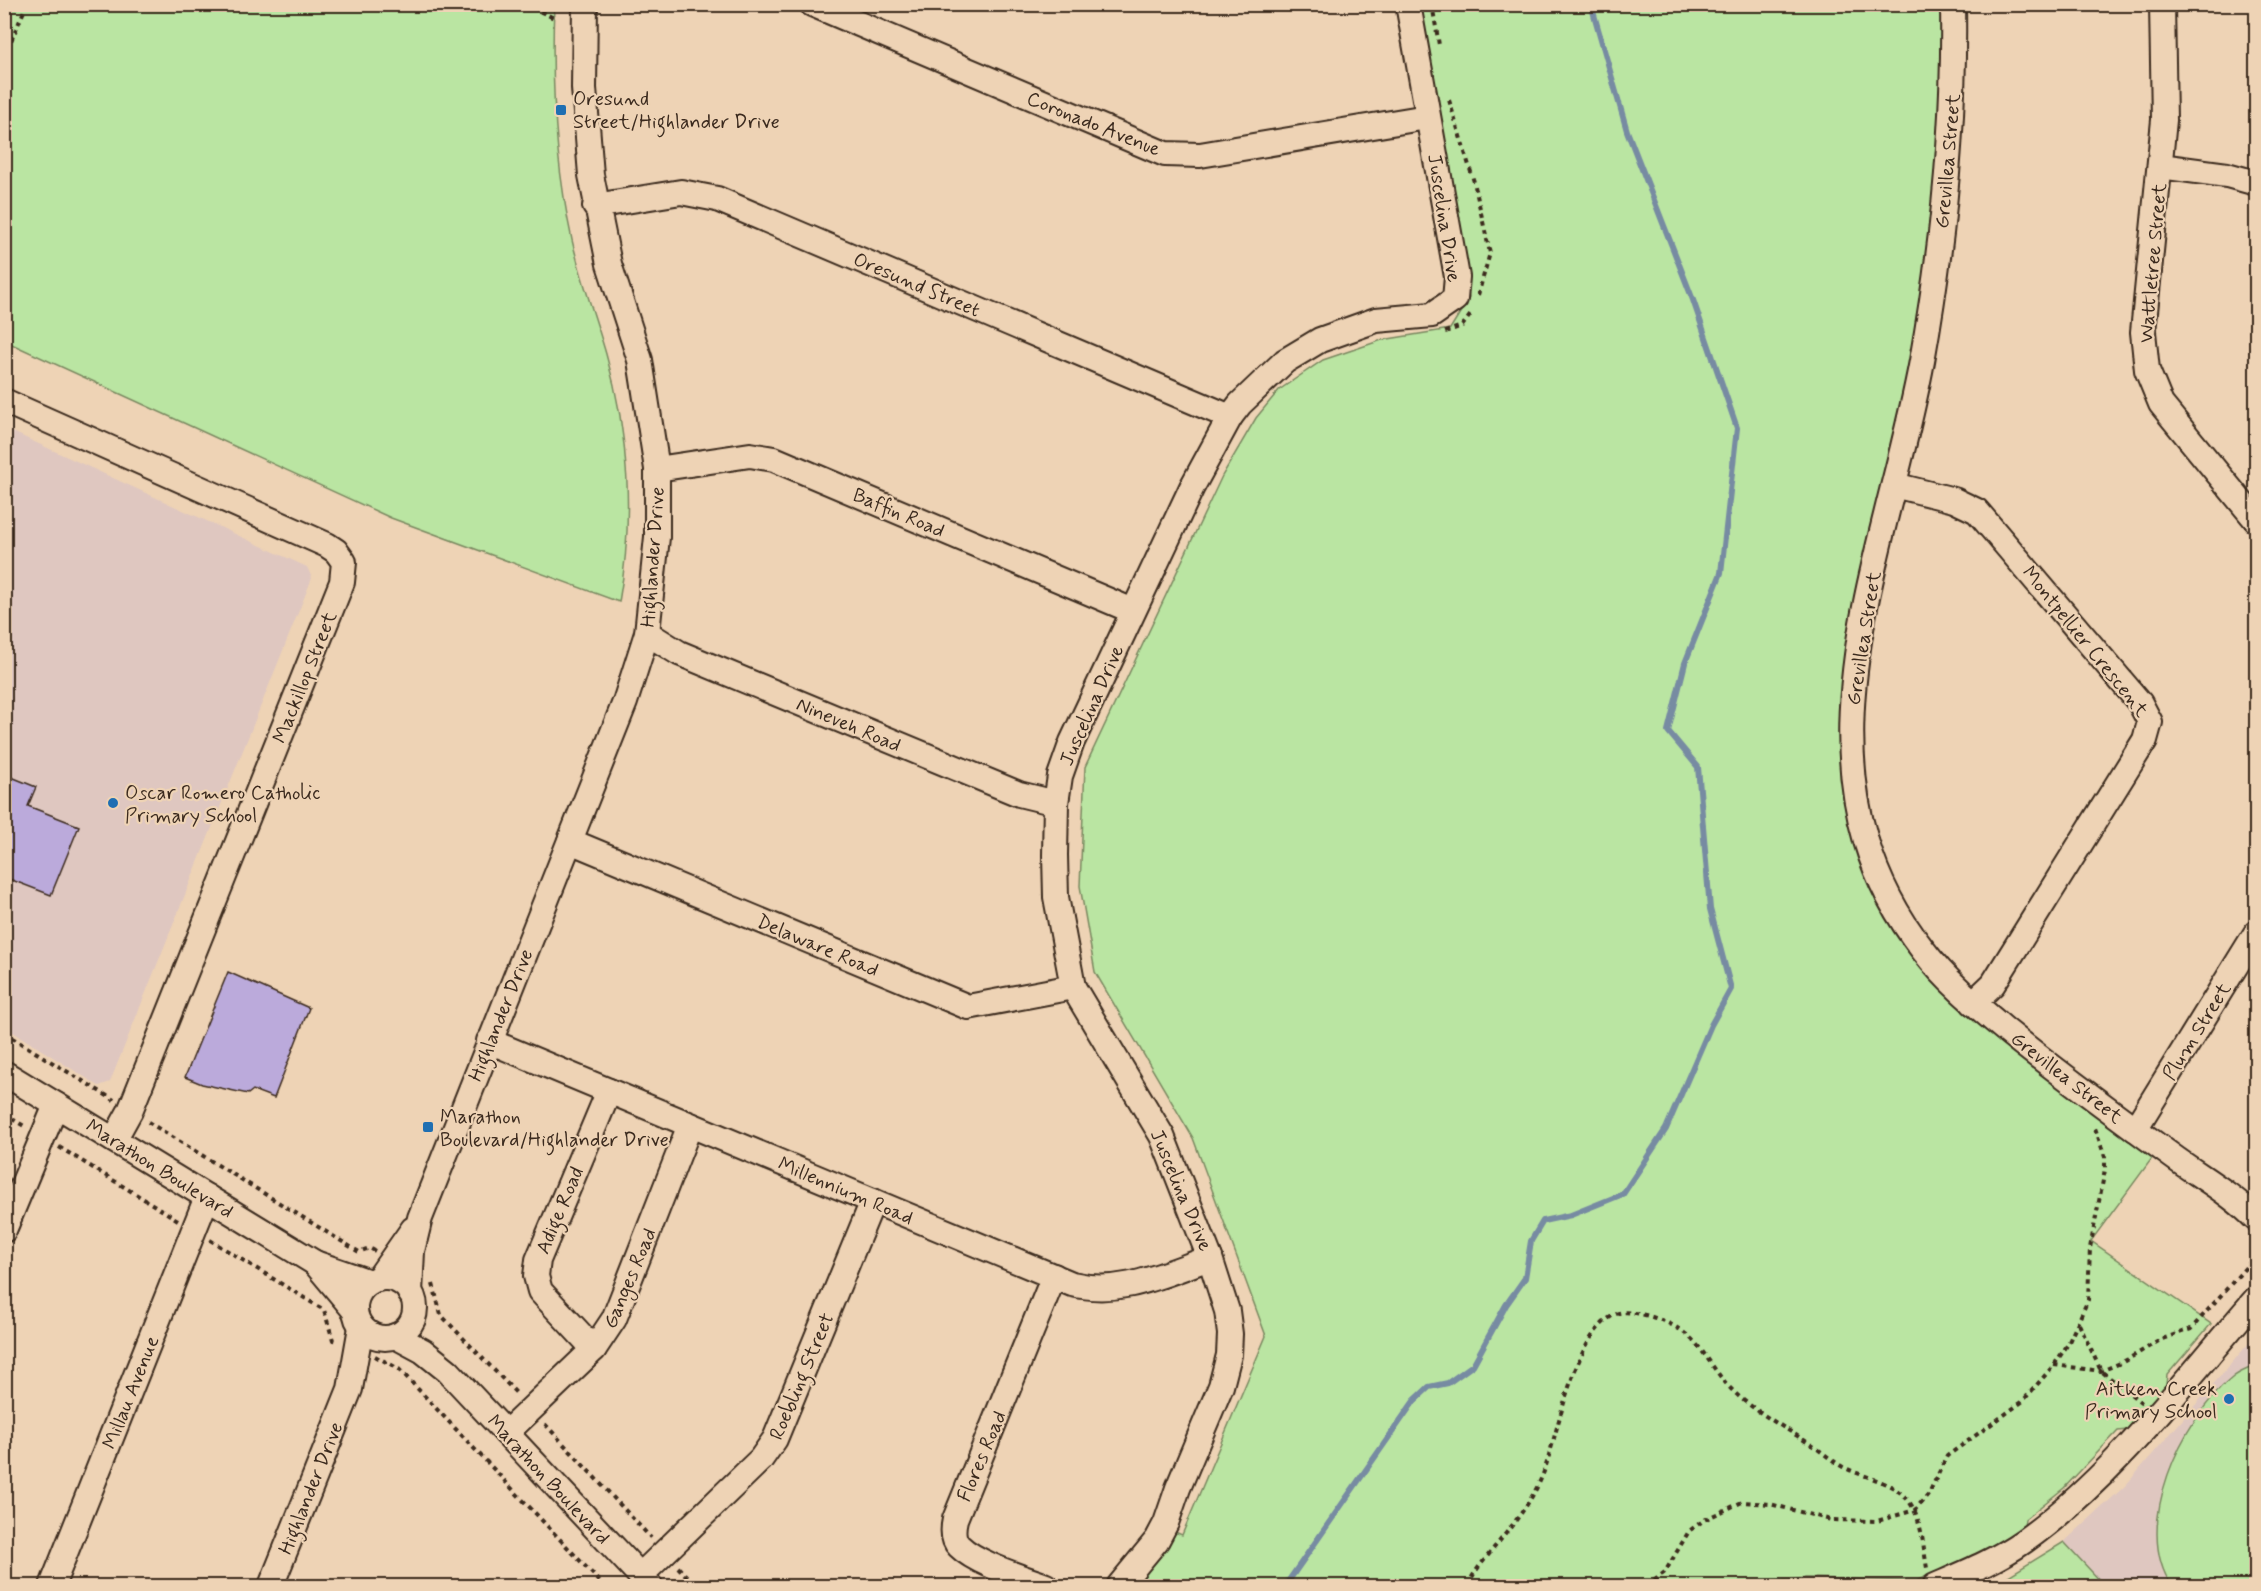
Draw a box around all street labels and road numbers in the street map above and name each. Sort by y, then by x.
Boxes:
street label: Coronado Avenue [1023,85,1164,164]
street label: Grevillea Street [1929,92,1968,230]
street label: Juscelina Drive [1420,152,1467,284]
street label: Wattletree Street [2133,182,2174,344]
street label: Oresund Street [849,247,984,324]
street label: Baffin Road [848,482,949,545]
street label: Highlander Drive [635,486,674,628]
street label: Montpellier Crescent [2015,561,2154,723]
street label: Grevillea Street [1841,569,1888,707]
street label: Mackillop Street [267,608,344,747]
street label: Juscelina Drive [1054,641,1131,770]
street label: Nineveh Road [792,691,905,760]
street label: Delaware Road [752,909,883,984]
street label: Highlander Drive [463,945,542,1087]
street label: Plum Street [2157,978,2238,1086]
street label: Grevillea Street [2004,1026,2128,1131]
street label: Marathon Boulevard [80,1113,238,1226]
street label: Juscelina Drive [1143,1126,1218,1255]
street label: Millennium Road [774,1151,917,1232]
street label: Adige Road [530,1163,593,1259]
street label: Ganges Road [597,1224,665,1333]
street label: Roebling Street [763,1309,843,1445]
street label: Millau Avenue [96,1332,166,1453]
street label: Flores Road [951,1407,1014,1506]
street label: Marathon Boulevard [480,1409,615,1551]
street label: Highlander Drive [273,1418,352,1560]

